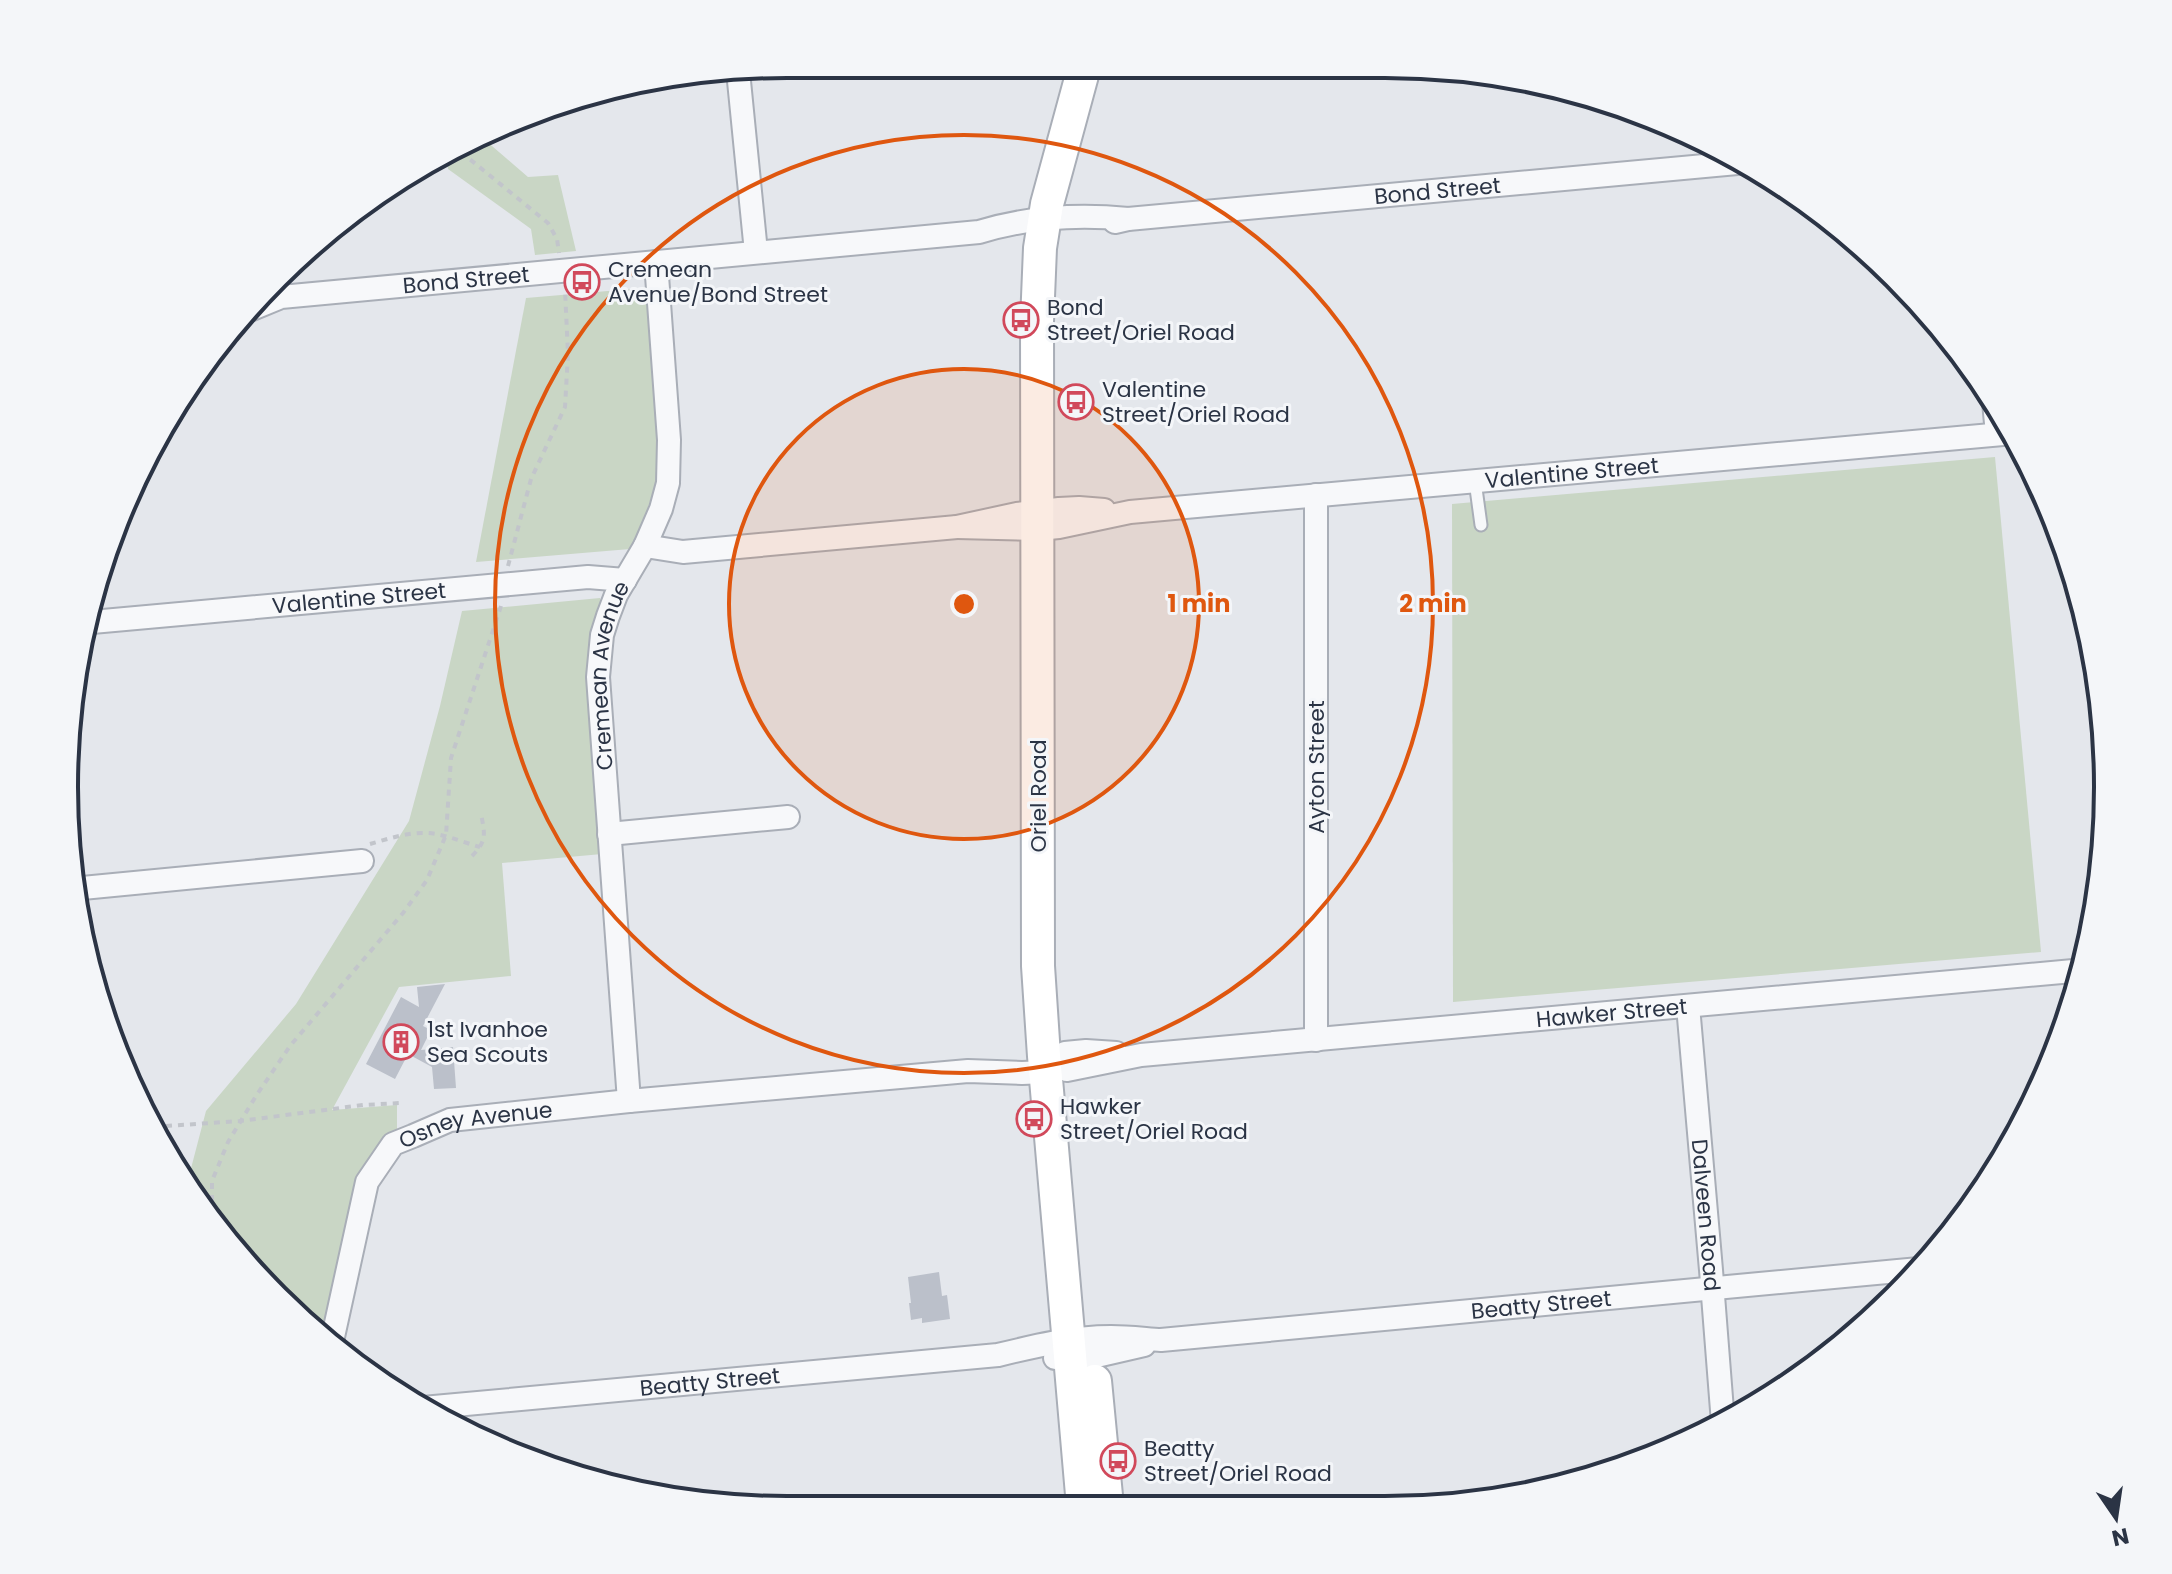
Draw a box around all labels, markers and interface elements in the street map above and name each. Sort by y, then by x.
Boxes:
street label: Bond Street [1373,170,1502,212]
place label: Cremean Avenue/Bond Street [608,254,828,310]
street label: Bond Street [401,259,531,302]
bus stop icon: Cremean Avenue/Bond Street [563,263,601,301]
place label: Bond Street/Oriel Road [1047,292,1235,348]
bus stop icon: Bond Street/Oriel Road [1002,301,1040,339]
place label: Valentine Street/Oriel Road [1102,374,1290,430]
bus stop icon: Valentine Street/Oriel Road [1057,383,1095,421]
street label: Valentine Street [1483,450,1660,496]
street label: Valentine Street [271,575,447,622]
street label: Cremean Avenue [583,575,637,771]
text: 1 min [1168,587,1230,620]
text: 2 min [1399,587,1467,620]
centre of rings [950,590,978,618]
street label: Ayton Street [1301,700,1332,834]
street label: Oriel Road [1023,739,1054,853]
street label: Hawker Street [1535,991,1689,1035]
place label: 1st Ivanhoe Sea Scouts [427,1014,548,1070]
building icon: 1st Ivanhoe Sea Scouts [382,1023,420,1061]
place label: Hawker Street/Oriel Road [1060,1091,1248,1147]
street label: Osney Avenue [394,1094,554,1156]
bus stop icon: Hawker Street/Oriel Road [1015,1100,1053,1138]
street label: Dalveen Road [1684,1138,1728,1293]
street label: Beatty Street [1470,1283,1613,1327]
street label: Beatty Street [638,1360,781,1404]
place label: Beatty Street/Oriel Road [1144,1433,1332,1489]
bus stop icon: Beatty Street/Oriel Road [1099,1442,1137,1480]
north arrow [2076,1478,2156,1558]
text: N [2109,1520,2132,1554]

